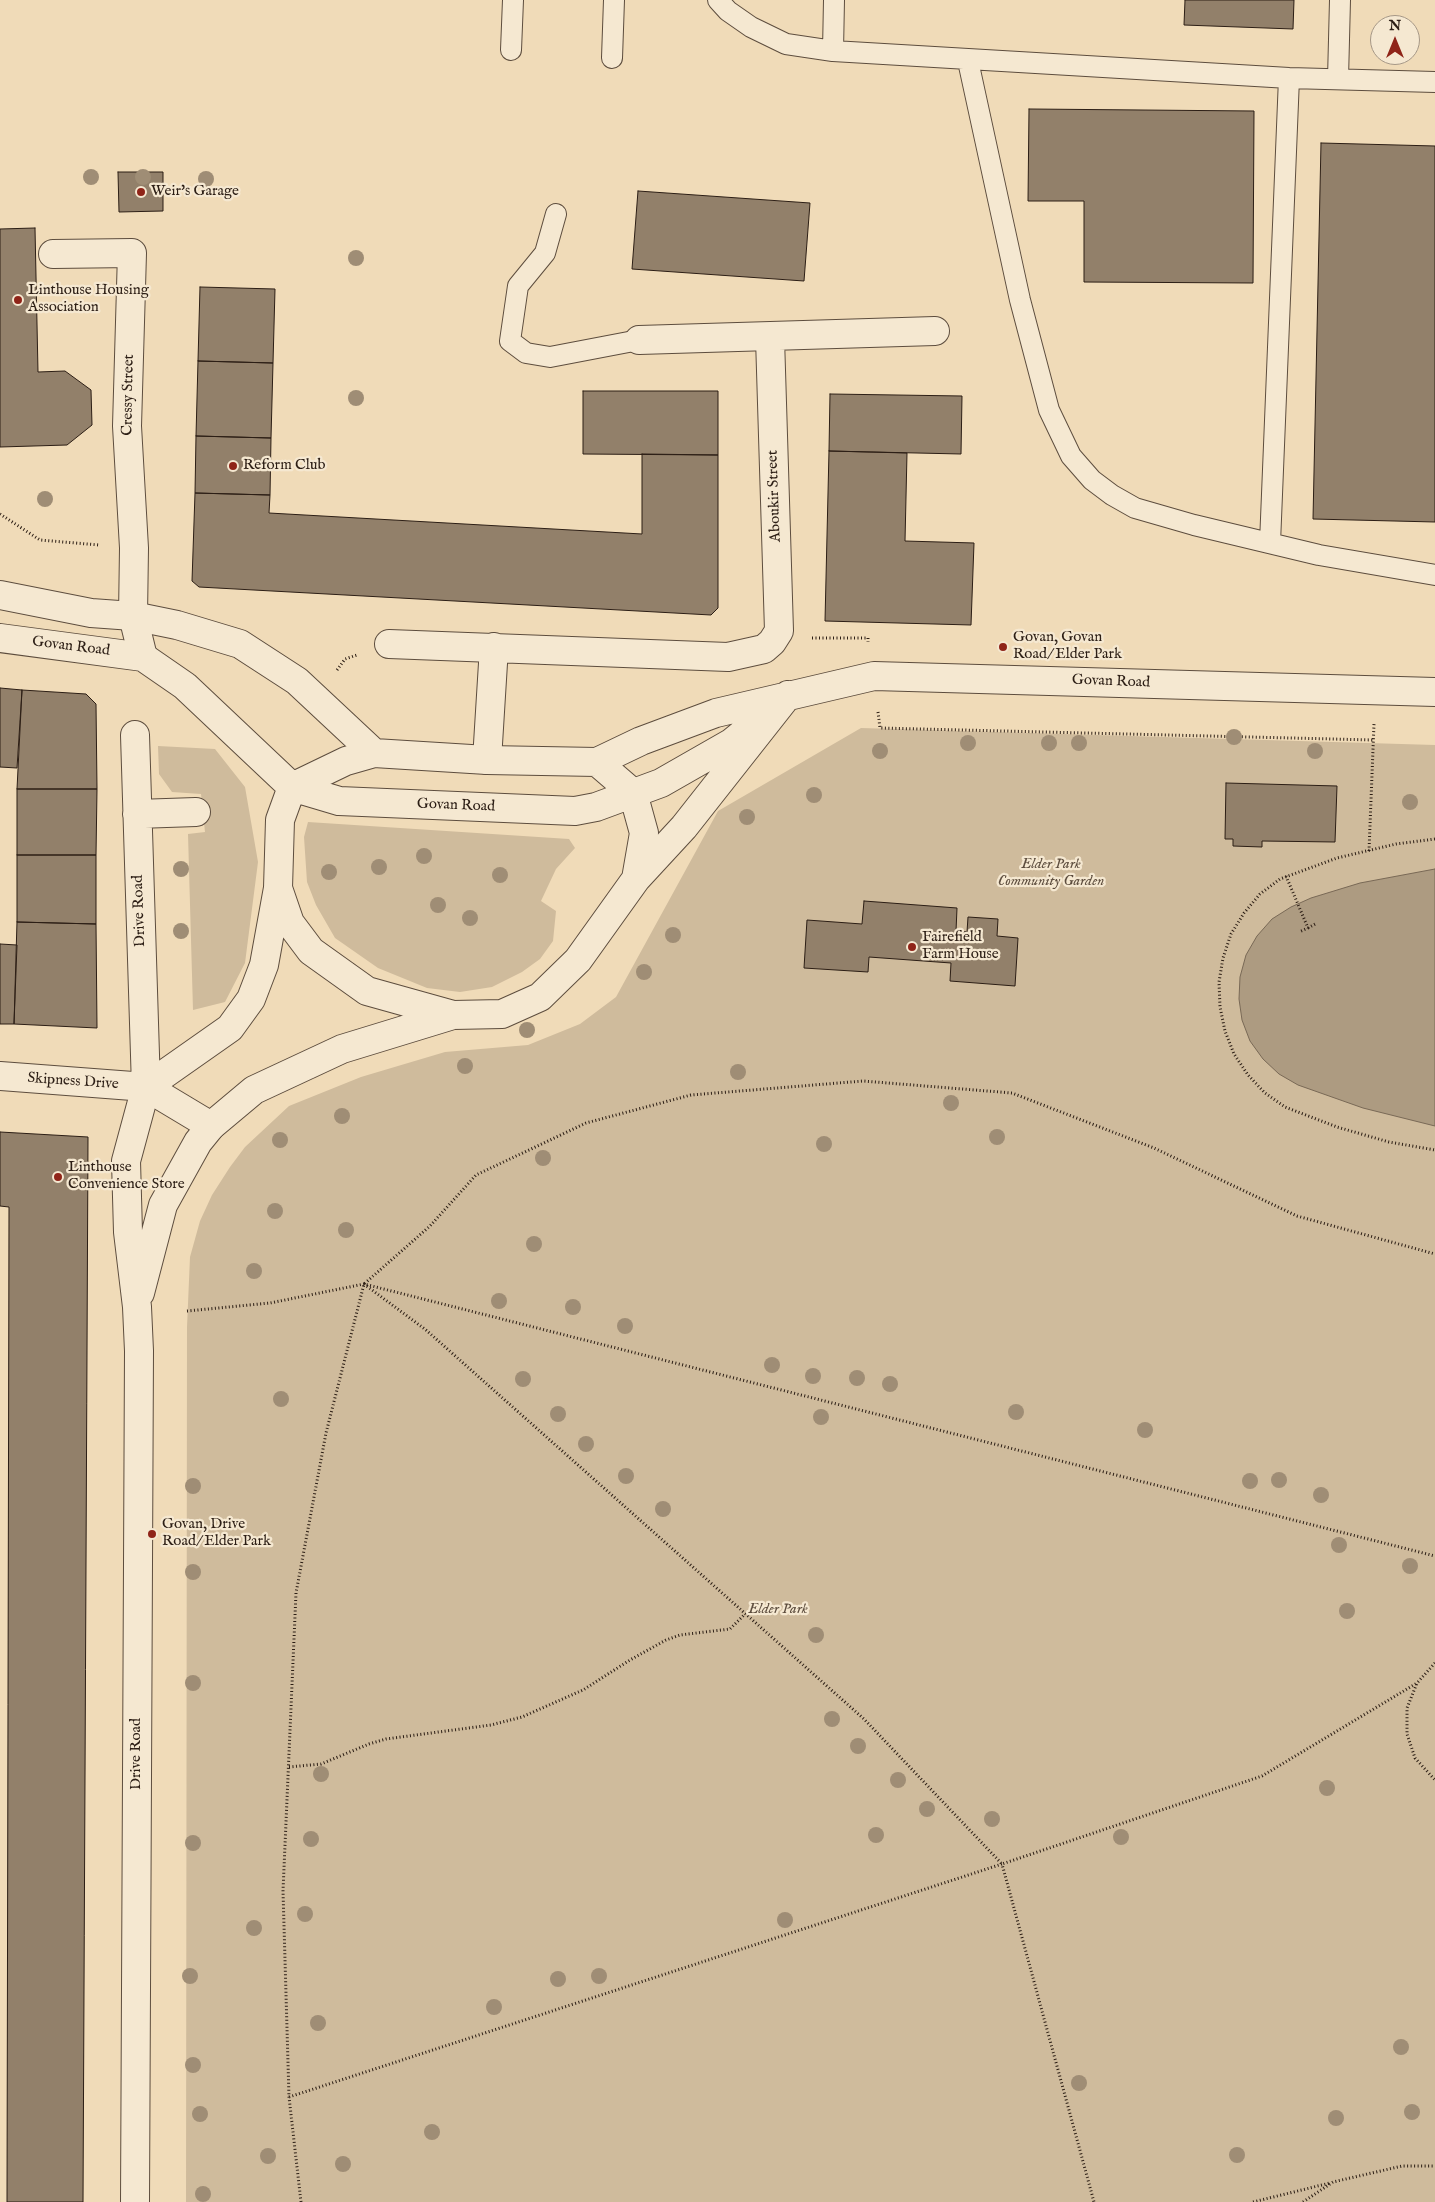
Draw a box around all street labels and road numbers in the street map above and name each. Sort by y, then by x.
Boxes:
street label: Cressy Street [119,354,139,436]
street label: Aboukir Street [764,450,786,542]
street label: Govan Road [31,633,111,661]
street label: Govan Road [1072,672,1150,692]
street label: Govan Road [417,796,495,816]
street label: Drive Road [130,875,150,947]
street label: Skipness Drive [27,1070,119,1094]
street label: Drive Road [128,1718,146,1790]

